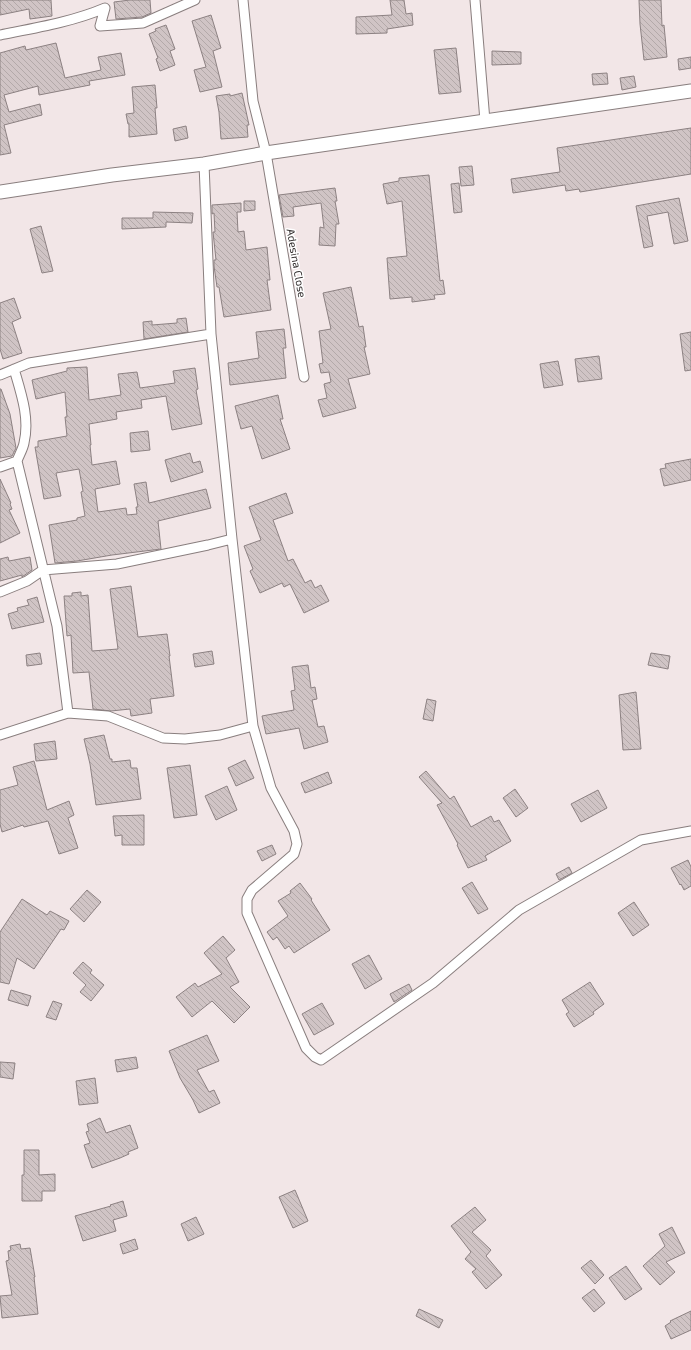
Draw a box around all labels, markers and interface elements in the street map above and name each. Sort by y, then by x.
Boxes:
street label: Adesina Close [285,228,309,298]

